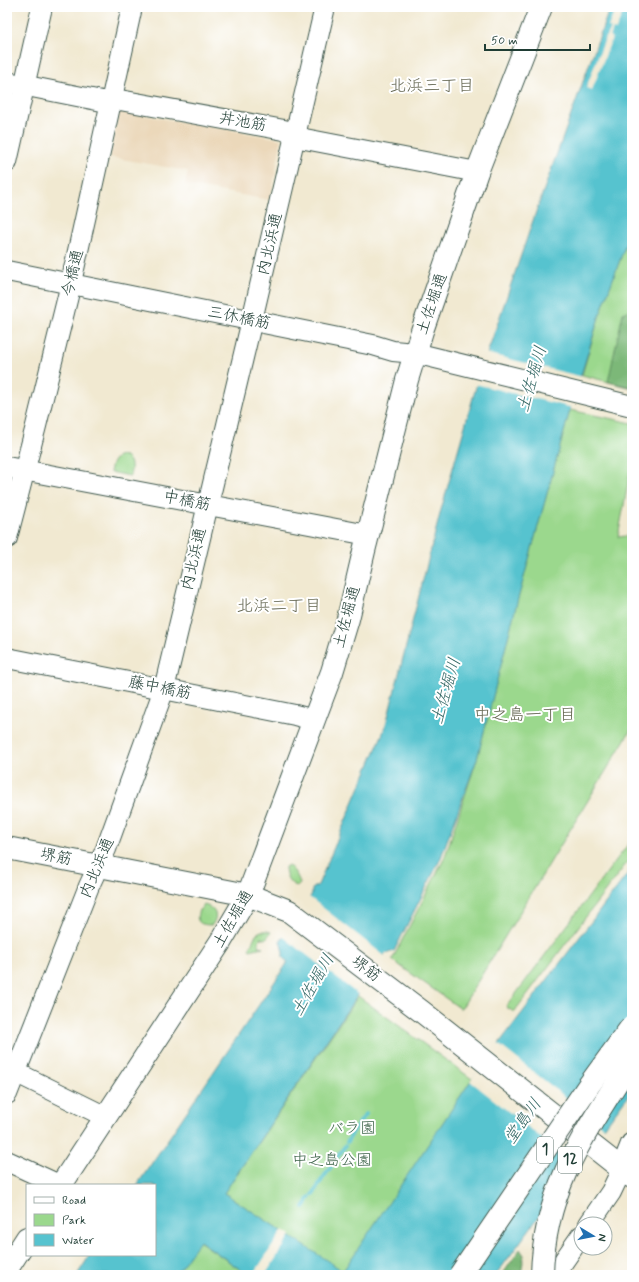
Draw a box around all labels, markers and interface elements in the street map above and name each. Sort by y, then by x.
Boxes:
scale bar [485,26,590,52]
text: 50 m [491,33,518,49]
district label: 北浜三丁目 [390,75,475,97]
street label: 丼池筋 [218,107,268,137]
street label: 内北浜通 [253,210,287,278]
street label: 今橋通 [57,247,89,299]
street label: 土佐堀通 [412,270,452,338]
street label: 三休橋筋 [206,302,272,334]
water label: 土佐堀川 [512,343,552,415]
street label: 中橋筋 [161,486,213,516]
street label: 内北浜通 [177,525,211,593]
street label: 土佐堀通 [329,583,365,651]
district label: 北浜二丁目 [237,595,322,617]
water label: 土佐堀川 [426,655,466,727]
street label: 藤中橋筋 [127,672,193,704]
district label: 中之島一丁目 [474,704,576,726]
street label: 内北浜通 [75,834,119,902]
street label: 堺筋 [38,844,74,870]
street label: 土佐堀通 [208,886,258,952]
water label: 土佐堀川 [286,950,340,1020]
street label: 堺筋 [347,951,385,987]
water label: 堂島川 [499,1094,547,1148]
park label: バラ園 [328,1118,376,1139]
road number: 1 [537,1137,553,1163]
road number: 12 [558,1147,582,1173]
park label: 中之島公園 [292,1150,372,1171]
legend [26,1184,156,1256]
text: Road [62,1193,86,1209]
text: Park [62,1213,86,1229]
north arrow [573,1216,613,1256]
text: Water [62,1233,94,1249]
text: N [594,1233,609,1242]

